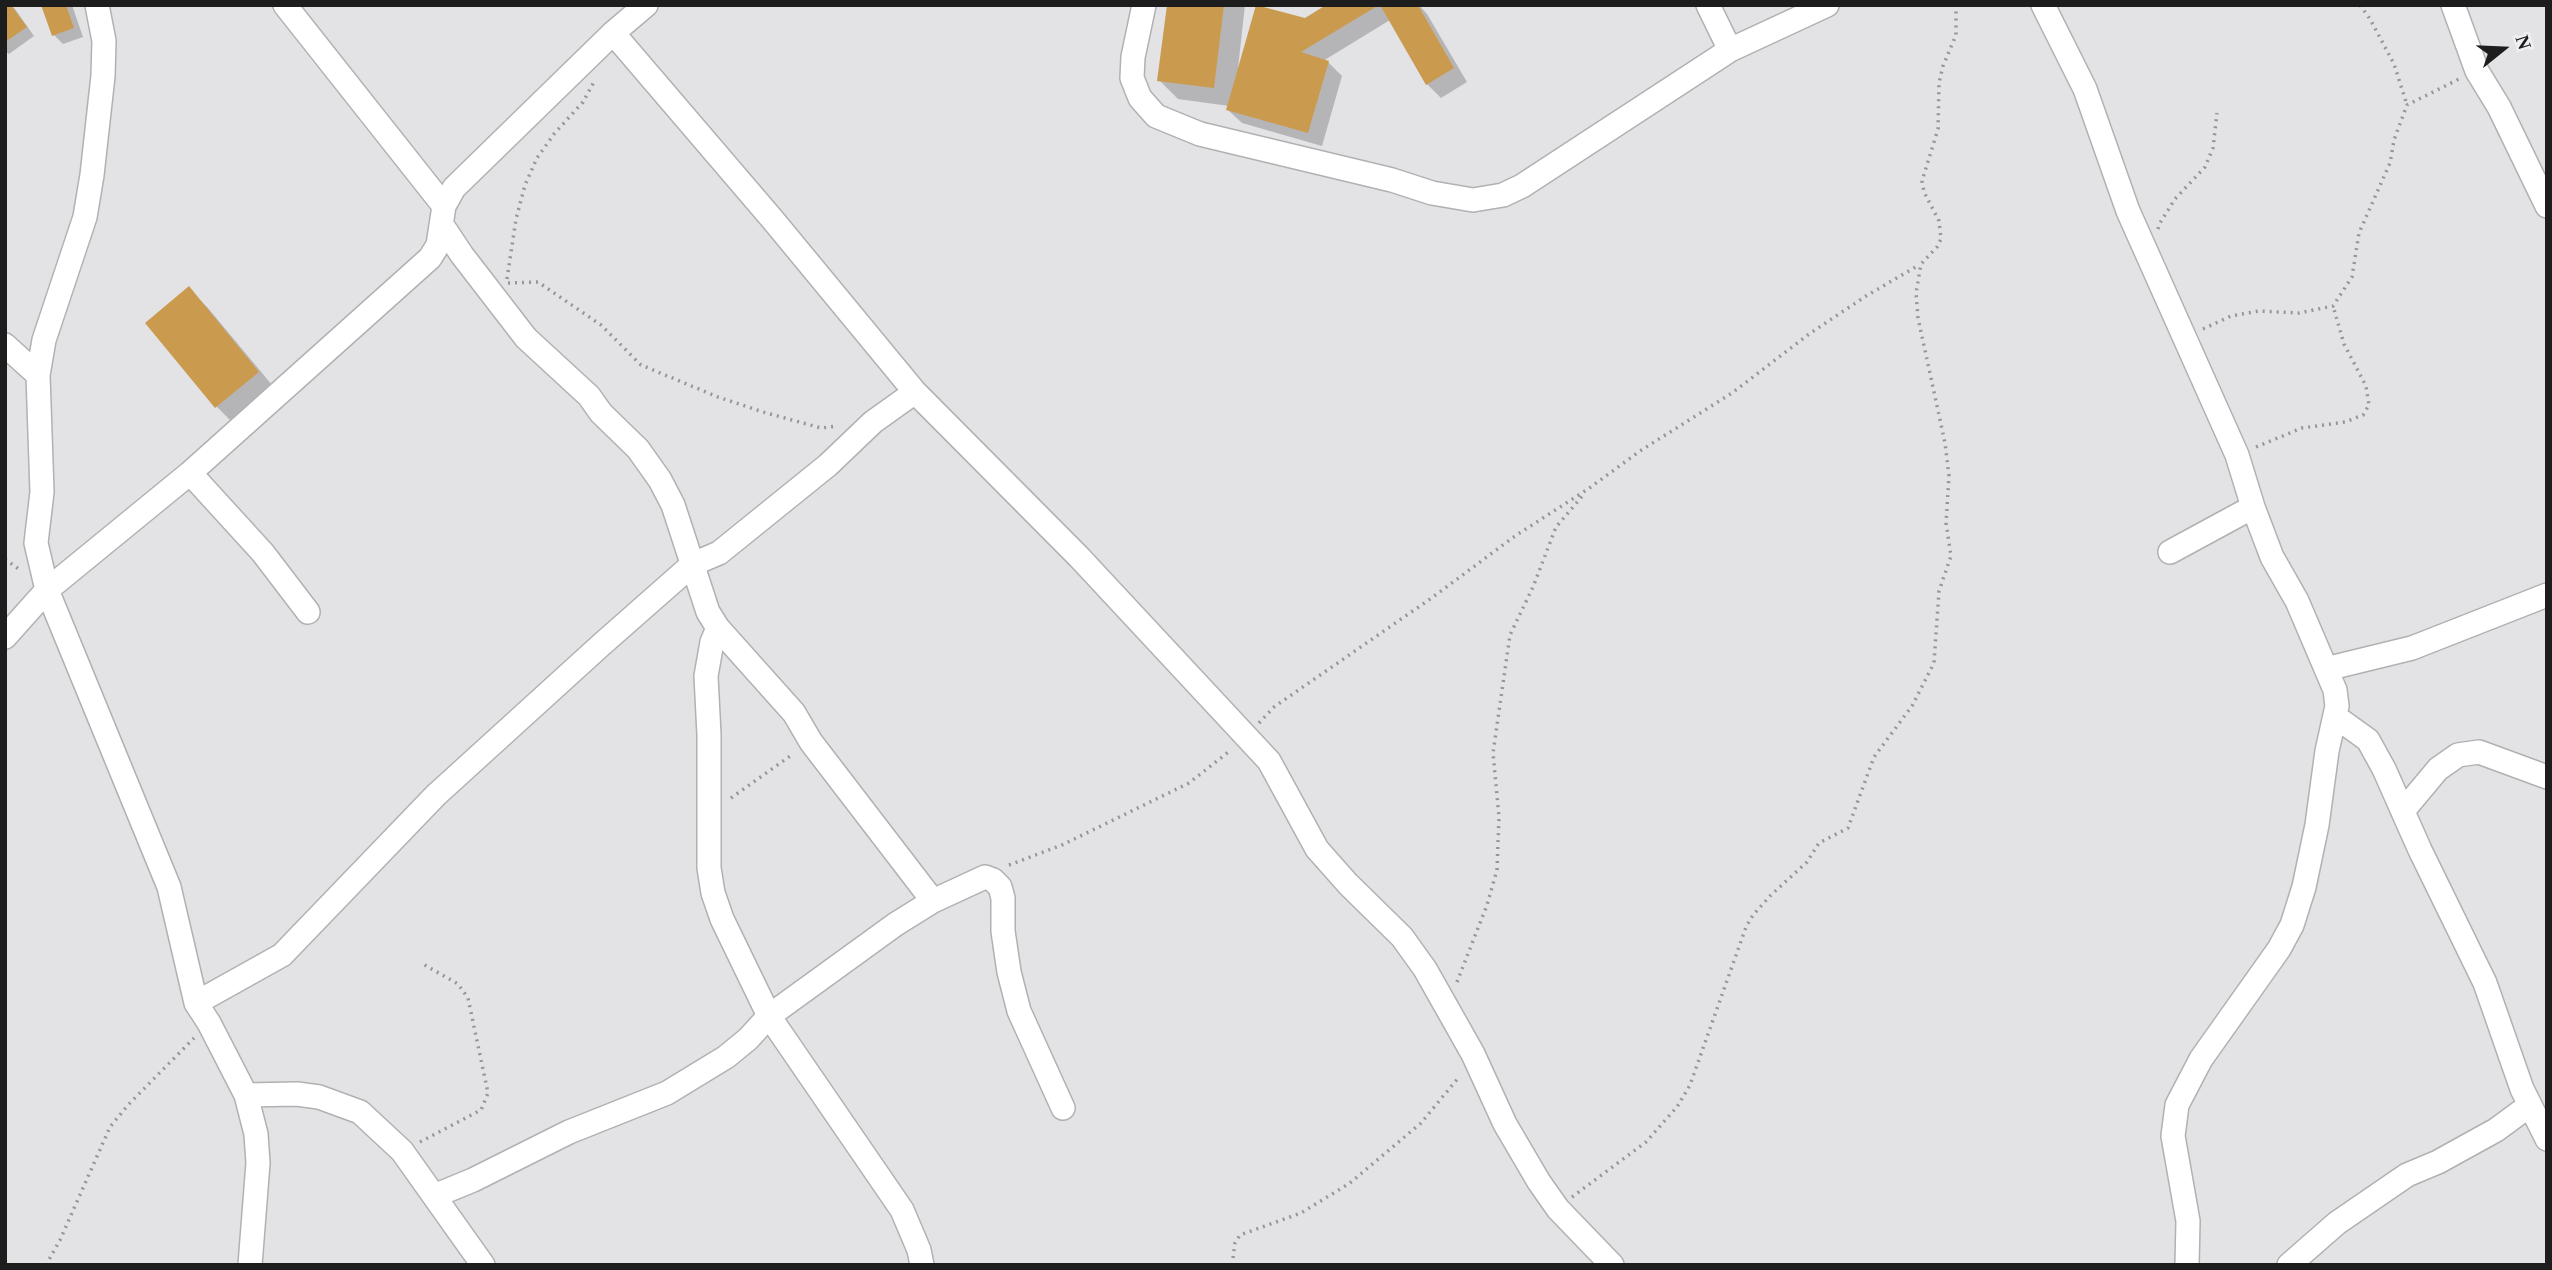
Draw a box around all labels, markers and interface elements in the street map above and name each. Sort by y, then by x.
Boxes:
north arrow [2468,14,2538,84]
text: N [2511,33,2536,52]

